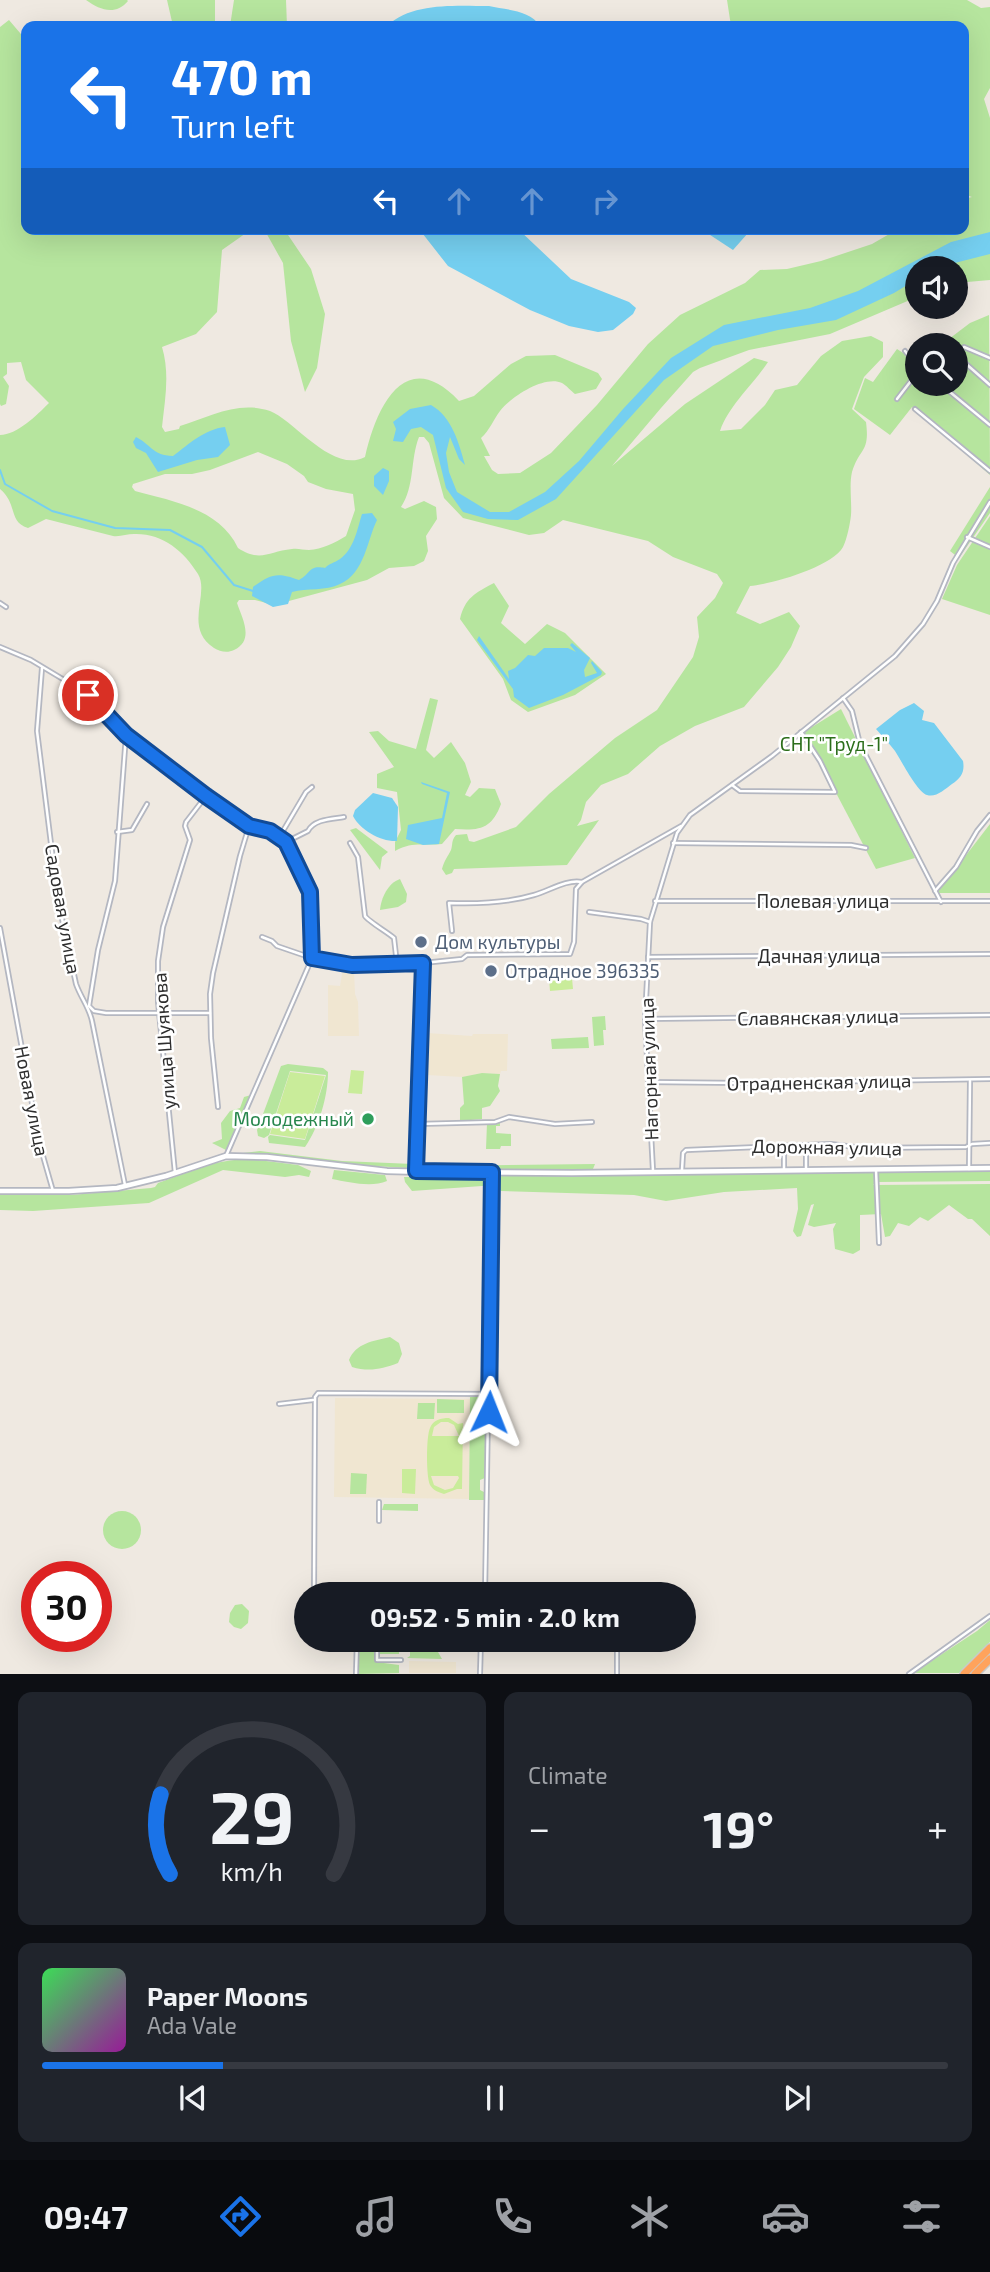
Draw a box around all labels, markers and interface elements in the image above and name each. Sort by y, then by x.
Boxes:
text: 470 m [171,46,313,105]
icon: left [56,49,147,140]
text: Turn left [171,106,295,144]
icon: left [367,182,405,220]
icon: ahead [440,182,478,220]
icon: ahead [513,182,551,220]
icon: right [586,182,624,220]
map controls [905,256,968,396]
button: sound [905,256,968,319]
button: search [905,333,968,396]
pin [58,665,118,725]
icon: arrive [69,676,107,714]
park label: СНТ "Труд-1" [780,732,888,756]
street label: Садовая улица [40,842,86,976]
street label: Полевая улица [757,889,889,913]
place label: Дом культуры [435,930,561,954]
marker: Дом культуры [413,934,429,950]
street label: Дачная улица [758,944,880,968]
place label: Отрадное 396335 [505,959,660,982]
marker: Отрадное 396335 [483,963,499,979]
street label: улица Шуякова [147,972,181,1110]
street label: Нагорная улица [635,997,663,1141]
street label: Славянская улица [737,1004,899,1030]
street label: Новая улица [10,1044,54,1158]
street label: Отрадненская улица [726,1068,912,1096]
place label: Молодежный [233,1107,354,1130]
marker: Молодежный [360,1111,376,1127]
street label: Дорожная улица [752,1134,902,1160]
position arrow [452,1375,526,1449]
speed limit sign: 30 [21,1561,112,1652]
text: 09:52 · 5 min · 2.0 km [370,1601,620,1632]
text: Climate [528,1761,608,1789]
text: 29 [209,1772,295,1860]
text: 19° [703,1796,774,1858]
text: − [528,1804,550,1850]
text: + [927,1804,948,1850]
text: km/h [221,1856,283,1886]
text: Paper Moons [147,1980,308,2011]
text: Ada Vale [147,2011,237,2039]
icon: previous [174,2079,212,2117]
icon: pause [476,2079,514,2117]
icon: next [778,2079,816,2117]
icon: directions [216,2192,265,2241]
icon: music [352,2192,401,2241]
icon: phone [488,2192,537,2241]
icon: climate [625,2192,674,2241]
icon: car [761,2192,810,2241]
icon: filters [897,2192,946,2241]
text: 09:47 [44,2197,128,2235]

